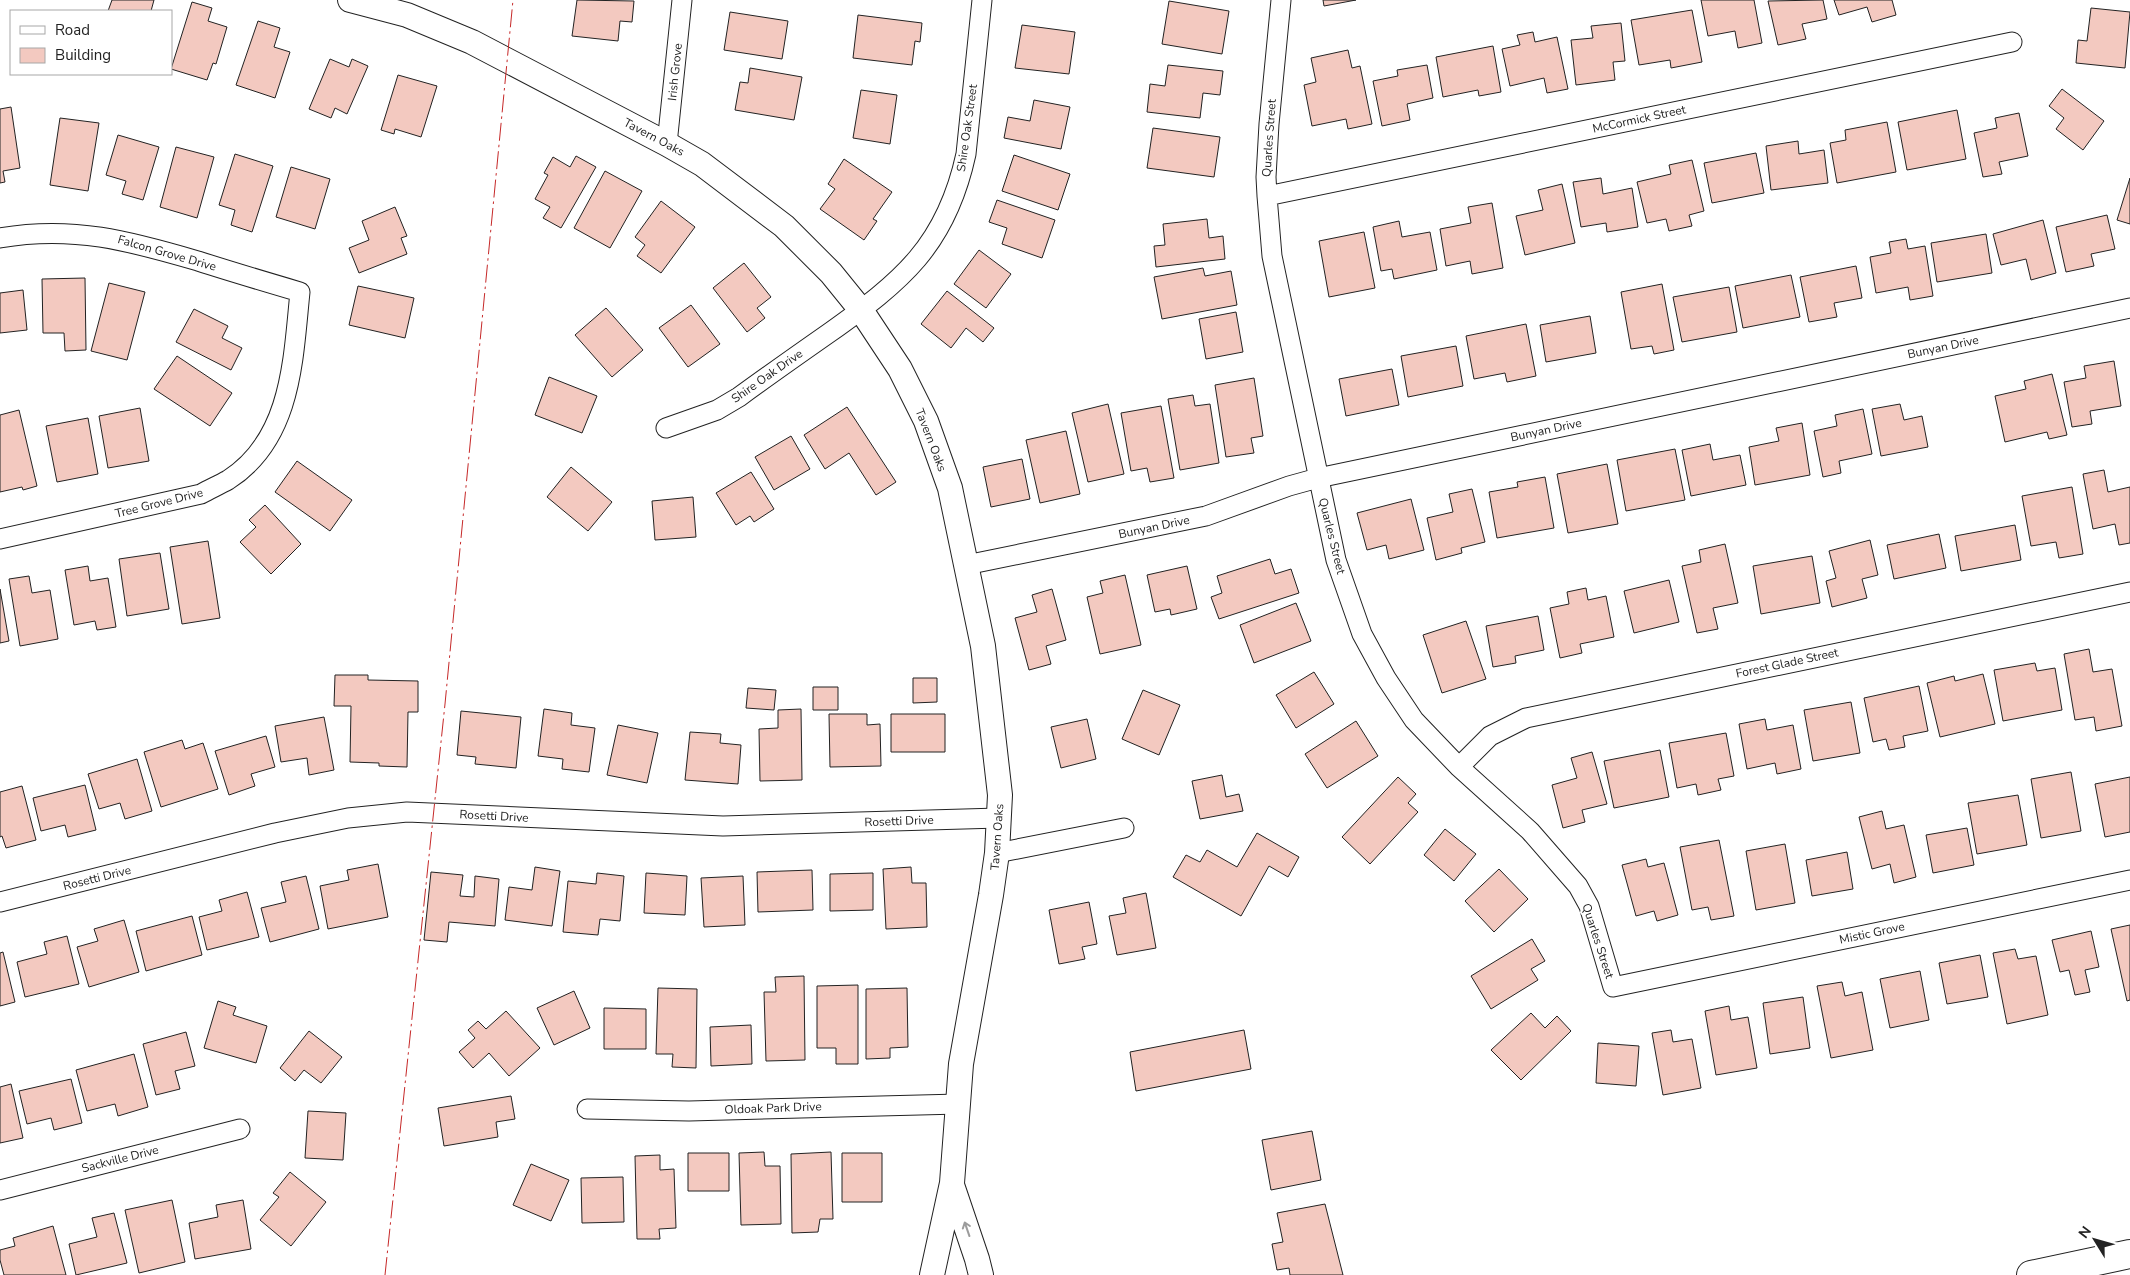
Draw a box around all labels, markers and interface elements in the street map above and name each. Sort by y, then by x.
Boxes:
legend [10,10,172,75]
text: Road [55,20,90,40]
street label: Irish Grove [664,42,686,102]
text: Building [55,45,111,65]
street label: Shire Oak Street [953,82,981,173]
street label: Quarles Street [1258,98,1280,178]
street label: McCormick Street [1591,101,1688,137]
street label: Tavern Oaks [621,114,687,160]
street label: Falcon Grove Drive [116,231,218,275]
street label: Bunyan Drive [1906,332,1980,362]
street label: Shire Oak Drive [728,345,806,407]
street label: Tavern Oaks [912,406,950,474]
street label: Bunyan Drive [1509,415,1583,445]
street label: Tree Grove Drive [113,484,205,522]
street label: Quarles Street [1315,496,1349,577]
street label: Bunyan Drive [1117,512,1191,542]
street label: Forest Glade Street [1734,644,1841,682]
street label: Tavern Oaks [987,803,1007,871]
street label: Rosetti Drive [459,806,529,826]
street label: Rosetti Drive [864,812,934,830]
street label: Rosetti Drive [61,862,133,894]
street label: Quarles Street [1578,901,1618,981]
street label: Mistic Grove [1838,918,1906,948]
street label: Oldoak Park Drive [724,1098,822,1118]
street label: Sackville Drive [80,1142,160,1176]
north arrow [2070,1215,2120,1265]
one-way arrow [962,1221,971,1237]
text: N [2074,1223,2096,1242]

